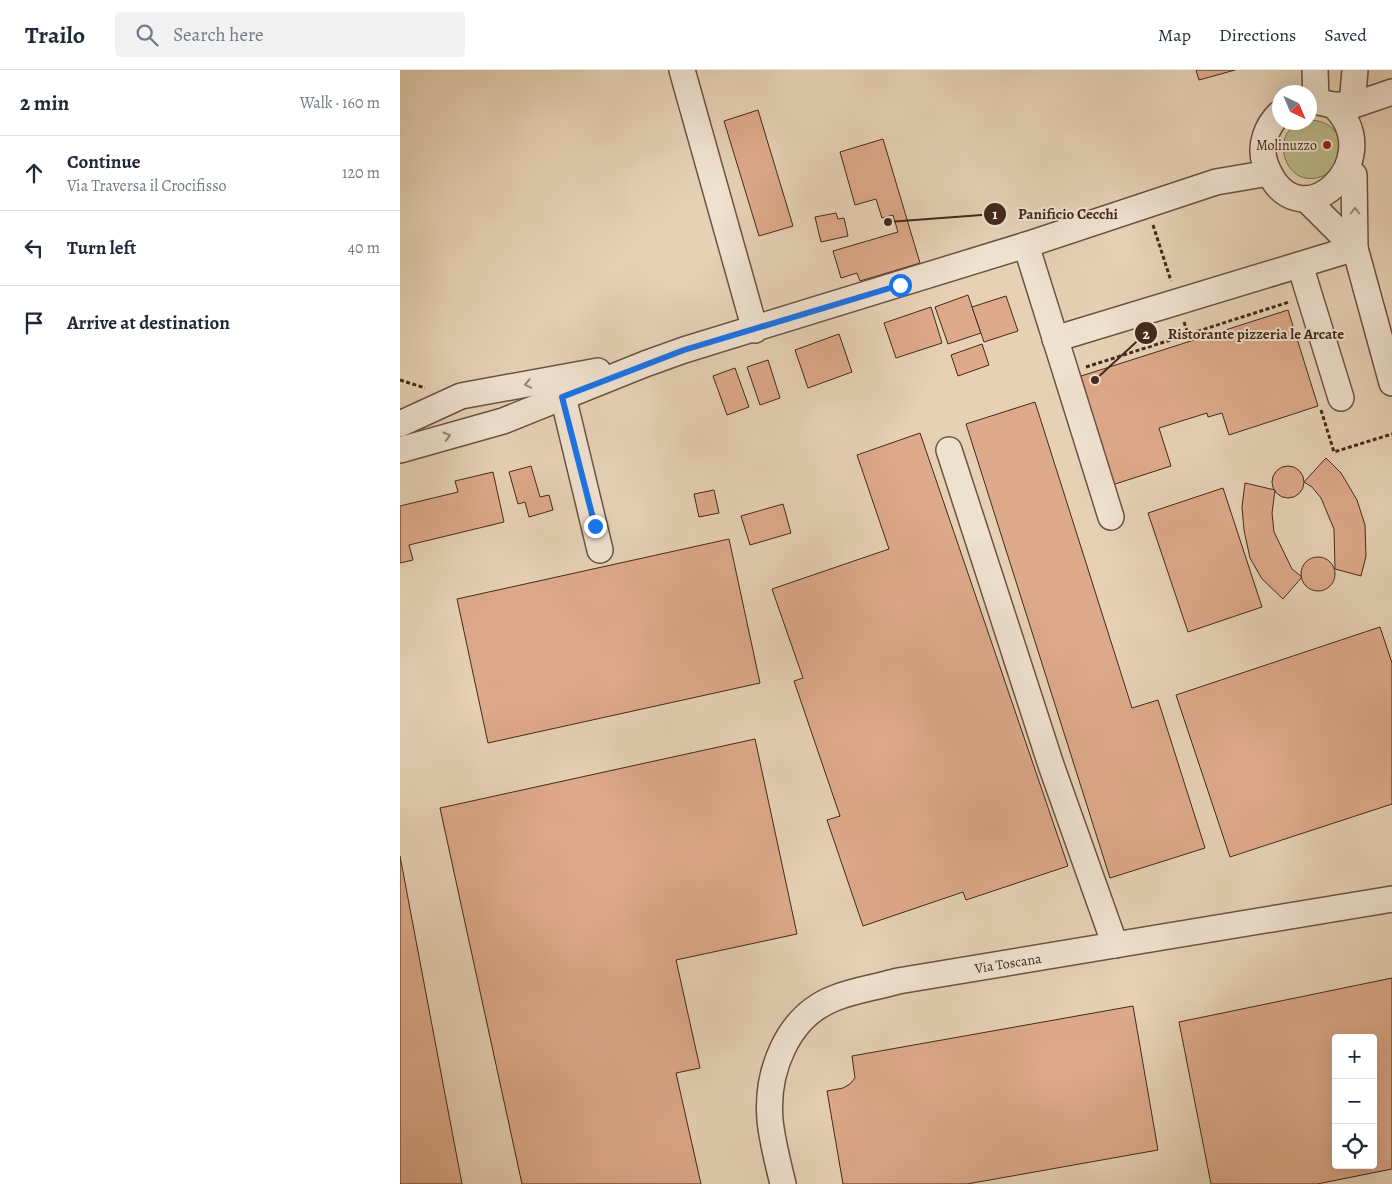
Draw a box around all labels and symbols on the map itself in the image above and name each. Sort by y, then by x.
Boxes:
north arrow [1272,85,1317,130]
place label: Molinuzzo [1256,136,1317,155]
marker: Molinuzzo [1321,139,1333,151]
callout: Panificio Cecchi [983,199,1128,229]
text: 1 [992,204,998,224]
text: Panificio Cecchi [1018,204,1119,224]
one-way arrow [1350,207,1360,215]
route start [889,274,912,297]
callout: Ristorante pizzeria le Arcate [1133,318,1355,348]
text: 2 [1142,324,1150,344]
text: Ristorante pizzeria le Arcate [1168,324,1344,344]
one-way arrow [523,378,532,388]
one-way arrow [442,432,450,442]
route end [584,515,607,538]
street label: Via Toscana [972,949,1043,978]

